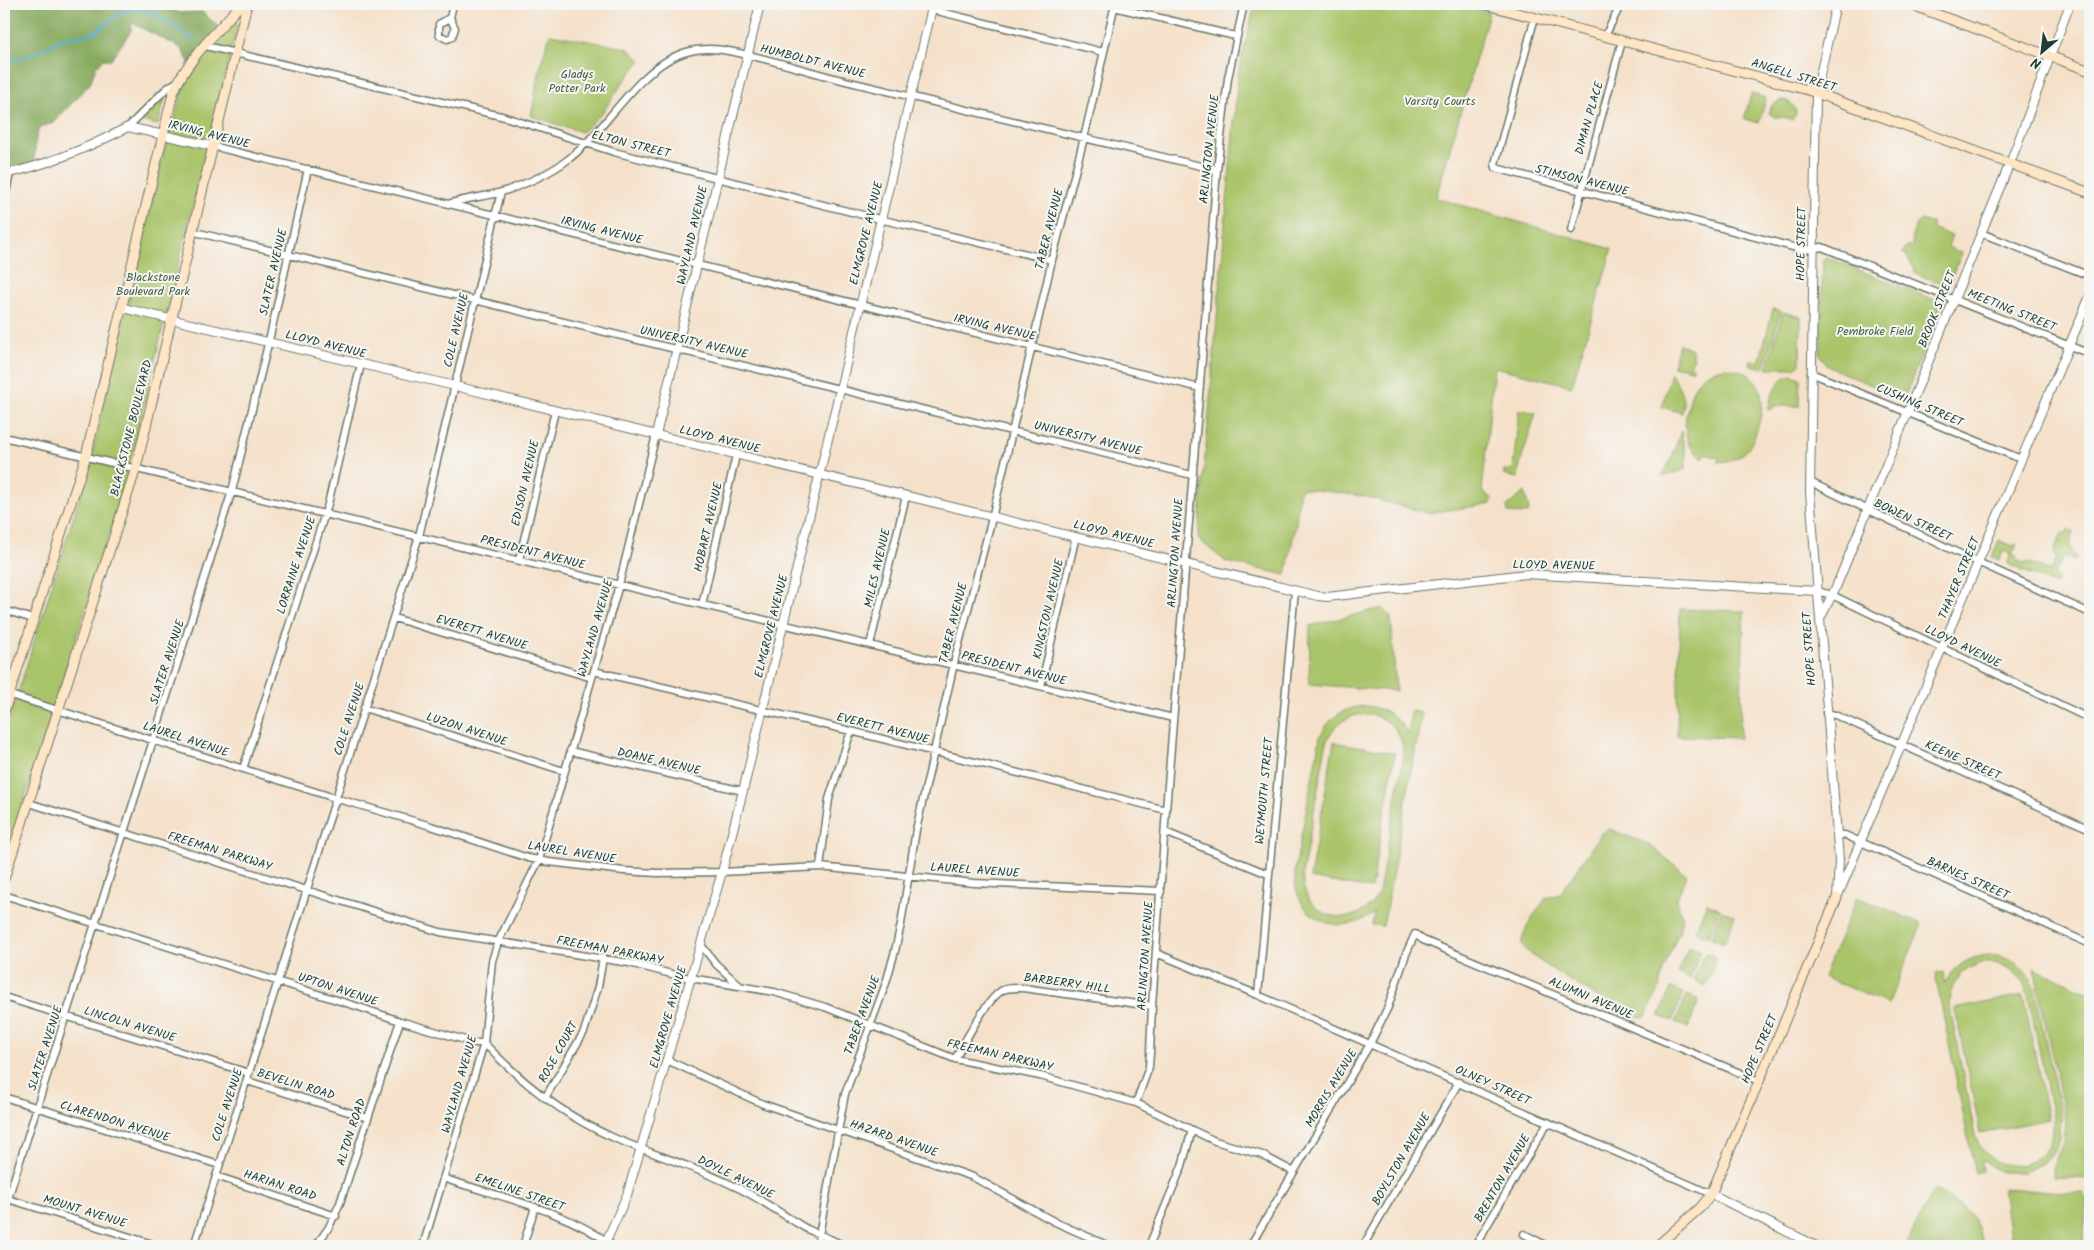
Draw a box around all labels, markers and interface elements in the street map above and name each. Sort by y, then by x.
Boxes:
north arrow [2016,28,2066,78]
street label: HUMBOLDT AVENUE [758,39,869,84]
text: N [2027,51,2045,74]
street label: ANGELL STREET [1749,54,1840,98]
park label: Gladys Potter Park [548,65,606,98]
street label: DIMAN PLACE [1570,78,1609,157]
park label: Varsity Courts [1404,92,1476,111]
street label: ARLINGTON AVENUE [1194,93,1225,205]
street label: IRVING AVENUE [166,115,253,154]
street label: ELTON STREET [590,126,674,164]
street label: STIMSON AVENUE [1533,160,1632,202]
street label: ELMGROVE AVENUE [844,178,889,287]
street label: WAYLAND AVENUE [672,183,713,287]
street label: TABER AVENUE [1030,186,1069,272]
street label: HOPE STREET [1791,205,1812,281]
street label: IRVING AVENUE [559,211,646,250]
street label: SLATER AVENUE [254,226,293,317]
street label: BROOK STREET [1913,266,1962,351]
park label: Blackstone Boulevard Park [116,268,191,301]
street label: MEETING STREET [1965,284,2060,338]
street label: COLE AVENUE [439,290,475,369]
street label: IRVING AVENUE [952,309,1039,346]
street label: UNIVERSITY AVENUE [638,321,751,364]
park label: Pembroke Field [1837,322,1914,341]
street label: LLOYD AVENUE [283,325,369,364]
street label: BLACKSTONE BOULEVARD [105,358,158,498]
street label: CUSHING STREET [1873,379,1968,433]
street label: UNIVERSITY AVENUE [1032,416,1145,461]
street label: LLOYD AVENUE [677,420,763,459]
street label: EDISON AVENUE [506,437,545,528]
street label: HOBART AVENUE [689,479,728,574]
street label: BOWEN STREET [1870,494,1957,548]
street label: ARLINGTON AVENUE [1162,497,1189,608]
street label: LORRAINE AVENUE [272,513,322,617]
street label: LLOYD AVENUE [1071,515,1157,554]
street label: MILES AVENUE [859,526,896,610]
street label: PRESIDENT AVENUE [478,530,588,575]
street label: THAYER STREET [1934,533,1986,622]
street label: LLOYD AVENUE [1512,555,1597,576]
street label: KINGSTON AVENUE [1028,556,1069,661]
street label: ELMGROVE AVENUE [749,571,794,680]
street label: WAYLAND AVENUE [572,576,619,679]
street label: TABER AVENUE [934,580,973,666]
street label: EVERETT AVENUE [434,609,531,656]
street label: HOPE STREET [1797,610,1822,687]
street label: SLATER AVENUE [145,616,190,707]
street label: LLOYD AVENUE [1921,620,2005,674]
street label: PRESIDENT AVENUE [959,646,1069,691]
street label: COLE AVENUE [329,679,371,758]
street label: LUZON AVENUE [424,707,511,752]
street label: EVERETT AVENUE [834,708,932,749]
street label: LAUREL AVENUE [140,717,232,763]
street label: WEYMOUTH STREET [1250,735,1279,845]
street label: KEENE STREET [1922,735,2005,786]
street label: DOANE AVENUE [615,743,704,781]
street label: FREEMAN PARKWAY [165,827,276,877]
street label: LAUREL AVENUE [526,836,619,869]
street label: BARNES STREET [1923,852,2014,906]
street label: LAUREL AVENUE [930,858,1021,883]
street label: ARLINGTON AVENUE [1132,900,1159,1011]
street label: FREEMAN PARKWAY [555,931,666,970]
street label: ELMGROVE AVENUE [645,963,692,1071]
street label: UPTON AVENUE [295,968,381,1012]
street label: BARBERRY HILL [1022,968,1111,999]
street label: TABER AVENUE [839,972,886,1058]
street label: ALUMNI AVENUE [1546,972,1637,1025]
street label: LINCOLN AVENUE [81,1001,179,1048]
street label: SLATER AVENUE [23,1002,68,1093]
street label: HOPE STREET [1736,1010,1783,1087]
street label: ROSE COURT [534,1017,584,1086]
street label: WAYLAND AVENUE [436,1032,483,1135]
street label: FREEMAN PARKWAY [945,1034,1056,1077]
street label: MORRIS AVENUE [1300,1044,1363,1131]
street label: OLNEY STREET [1452,1060,1535,1111]
street label: BEVELIN ROAD [254,1064,337,1105]
street label: COLE AVENUE [207,1065,249,1144]
street label: CLARENDON AVENUE [57,1096,173,1148]
street label: ALTON ROAD [332,1096,371,1168]
street label: BOYLSTON AVENUE [1367,1108,1436,1209]
street label: HAZARD AVENUE [847,1114,942,1163]
street label: BRENTON AVENUE [1469,1130,1536,1226]
street label: DOYLE AVENUE [694,1151,778,1205]
street label: HARIAN ROAD [241,1165,319,1206]
street label: EMELINE STREET [472,1168,569,1217]
street label: MOUNT AVENUE [41,1190,130,1233]

